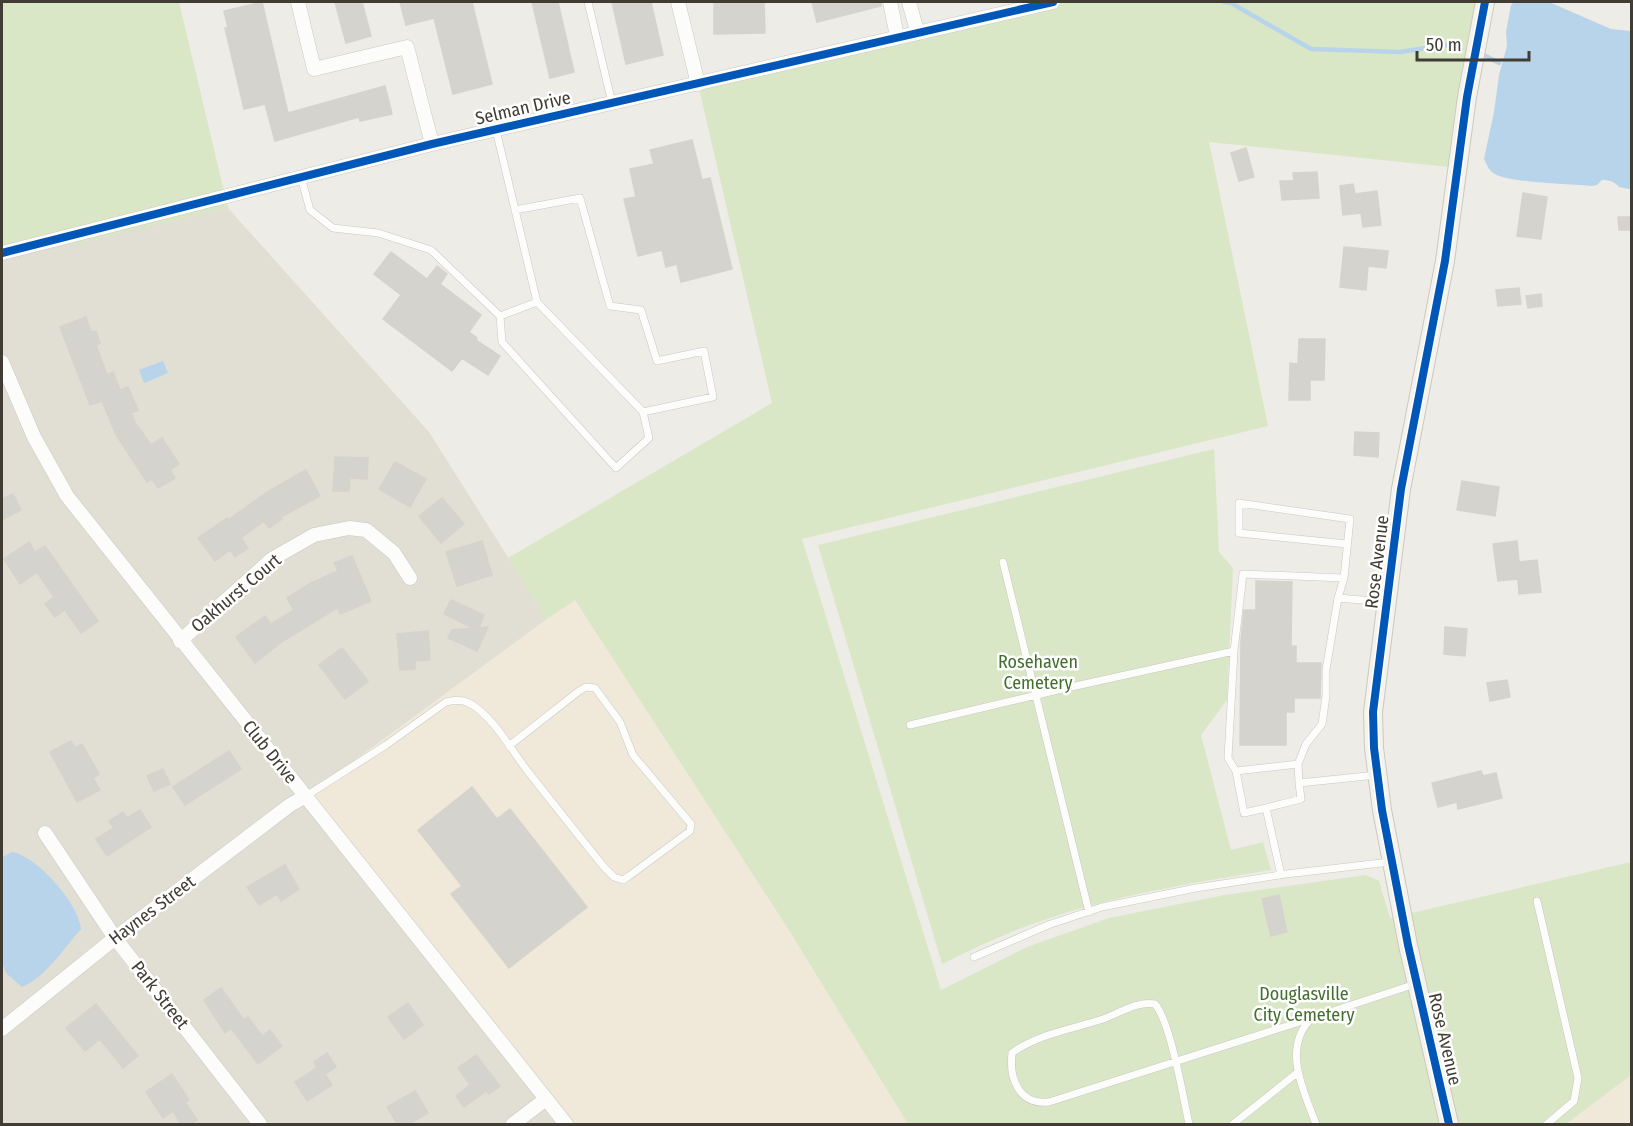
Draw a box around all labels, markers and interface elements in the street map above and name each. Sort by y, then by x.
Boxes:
scale bar [1417,24,1530,62]
text: 50 m [1426,34,1462,56]
street label: Selman Drive [473,86,573,130]
street label: Rose Avenue [1360,514,1394,610]
street label: Oakhurst Court [186,549,286,637]
park label: Rosehaven Cemetery [998,651,1078,694]
street label: Club Drive [238,716,302,788]
street label: Haynes Street [105,870,199,949]
street label: Park Street [127,957,194,1034]
park label: Douglasville City Cemetery [1254,983,1355,1026]
street label: Rose Avenue [1424,991,1466,1087]

